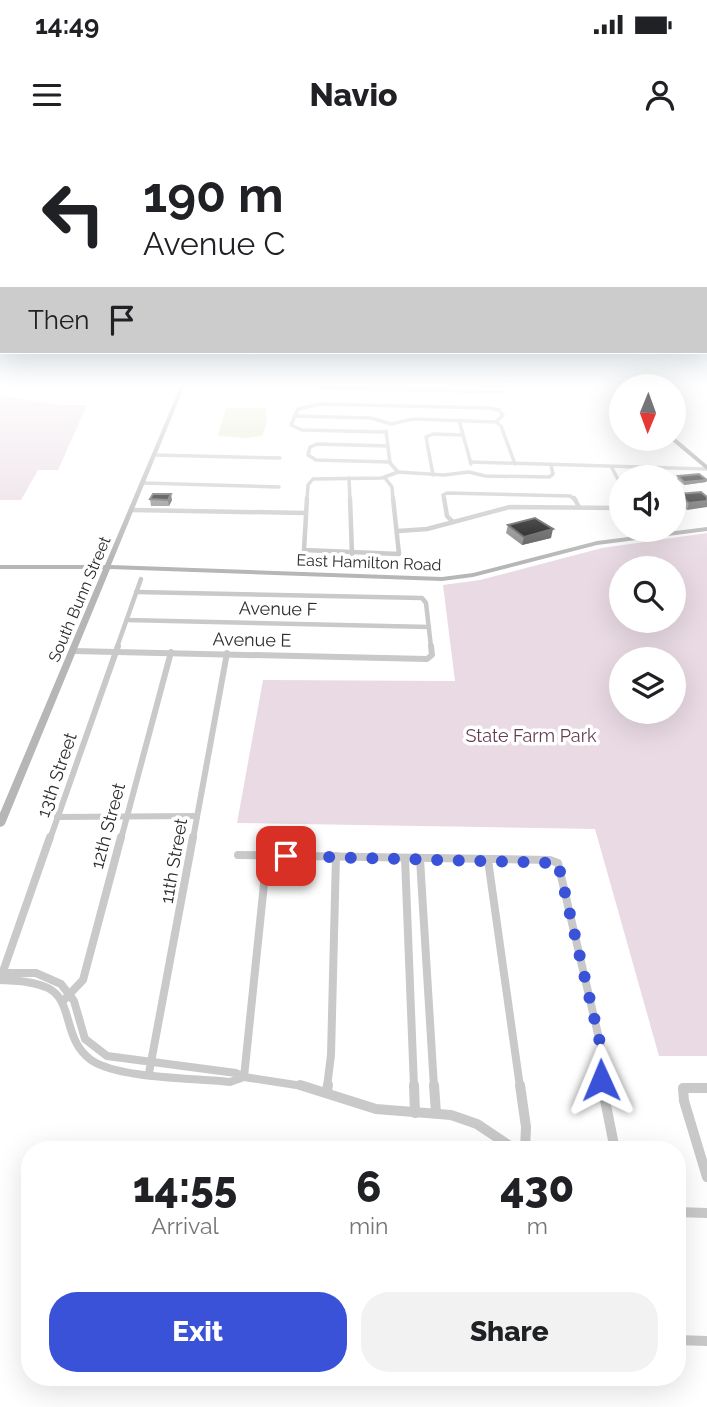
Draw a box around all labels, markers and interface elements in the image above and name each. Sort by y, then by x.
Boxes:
text: 14:49 [35,10,99,40]
icon: menu [28,76,66,114]
text: Navio [309,76,398,113]
icon: person [641,76,679,114]
text: 190 m [143,166,284,223]
icon: left [28,168,119,259]
text: Avenue C [143,225,285,262]
icon: arrive [103,301,141,339]
text: Then [28,305,89,335]
north arrow [609,374,686,452]
map controls [609,374,686,724]
button: sound [609,465,686,542]
street label: South Bunn Street [44,533,115,665]
street label: East Hamilton Road [296,550,442,575]
button: search [609,556,686,633]
street label: Avenue F [239,597,317,620]
street label: Avenue E [212,628,292,651]
button: layers [609,647,686,724]
park label: State Farm Park [465,725,597,746]
street label: 13th Street [32,730,81,820]
street label: 12th Street [86,781,129,871]
street label: 11th Street [156,817,191,905]
pin [256,826,316,886]
icon: arrive [267,837,305,875]
position arrow [564,1043,638,1117]
text: 14:55 [133,1163,237,1212]
text: 6 [356,1163,381,1212]
text: 430 [500,1163,574,1212]
text: Arrival [151,1212,219,1239]
text: min [349,1212,388,1239]
text: m [527,1212,548,1239]
button: Exit [49,1292,347,1372]
button: Share [361,1292,658,1372]

